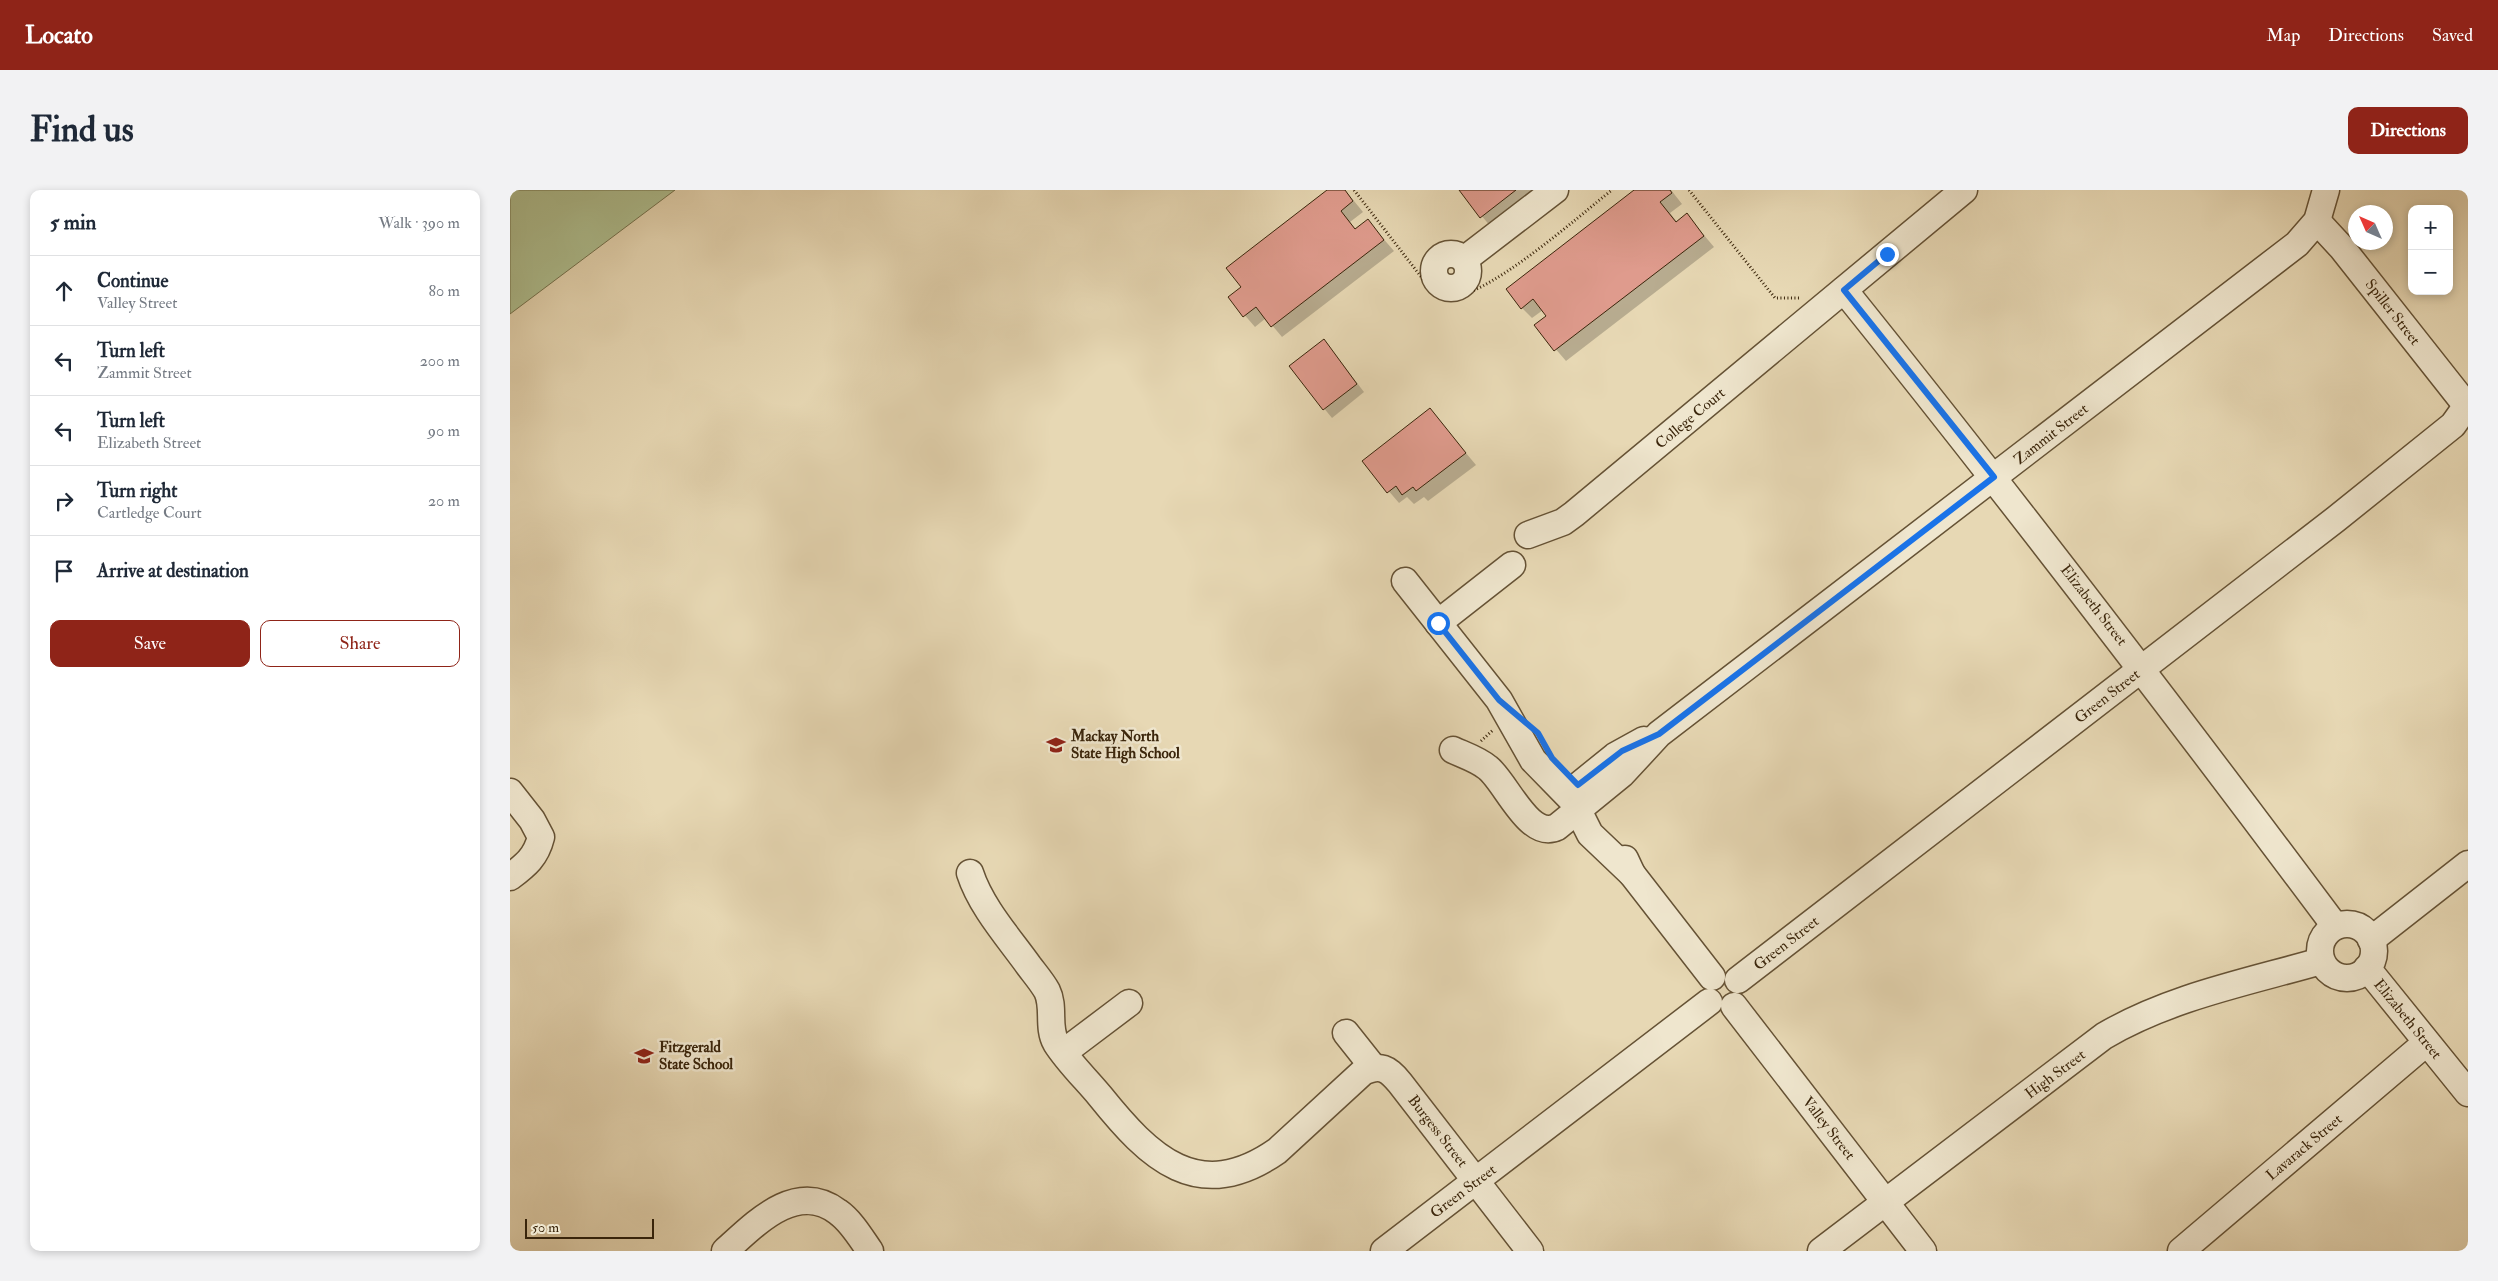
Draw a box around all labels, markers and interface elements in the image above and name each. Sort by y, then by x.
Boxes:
text: Locato [25,20,93,51]
text: Map [2267,24,2300,47]
text: Directions [2328,24,2404,47]
text: Saved [2432,24,2473,47]
button: Directions [2348,107,2468,154]
text: Find us [30,108,134,152]
north arrow [2348,205,2393,250]
map controls [2408,205,2453,295]
button: + [2408,205,2453,250]
text: 5 min [50,209,96,236]
text: Walk · 390 m [379,213,460,233]
route end [1876,243,1899,266]
button: − [2408,250,2453,295]
text: Continue [97,269,168,293]
street label: Spiller Street [2360,275,2424,350]
icon: ahead [50,277,78,305]
text: 80 m [429,281,460,301]
text: Valley Street [97,293,177,313]
text: Turn left [97,339,165,363]
icon: left [50,347,78,375]
text: 200 m [420,351,460,371]
text: Zammit Street [97,363,192,383]
street label: College Court [1652,384,1729,453]
street label: Zammit Street [2010,400,2092,469]
text: Turn left [97,409,165,433]
icon: left [50,417,78,445]
text: 90 m [428,421,460,441]
text: Elizabeth Street [97,433,201,453]
text: Turn right [97,479,177,503]
icon: right [50,487,78,515]
text: 20 m [428,491,460,511]
text: Cartledge Court [97,503,202,523]
icon: arrive [50,557,78,585]
text: Arrive at destination [97,559,249,583]
street label: Elizabeth Street [2056,561,2131,650]
route start [1427,612,1450,635]
button: Save [50,620,250,667]
button: Share [260,620,460,667]
street label: Green Street [2071,665,2144,728]
place label: Mackay North State High School [1070,727,1180,764]
school or university icon: Mackay North State High School [1045,734,1067,756]
street label: Green Street [1750,912,1823,975]
street label: Elizabeth Street [2369,975,2446,1063]
place label: Fitzgerald State School [659,1038,733,1074]
school or university icon: Fitzgerald State School [633,1045,655,1067]
street label: High Street [2021,1045,2089,1103]
street label: Burgess Street [1404,1091,1472,1171]
street label: Valley Street [1798,1093,1859,1164]
street label: Lavarack Street [2262,1110,2346,1185]
street label: Green Street [1427,1160,1500,1222]
scale bar [525,1216,654,1239]
text: 50 m [532,1219,559,1236]

